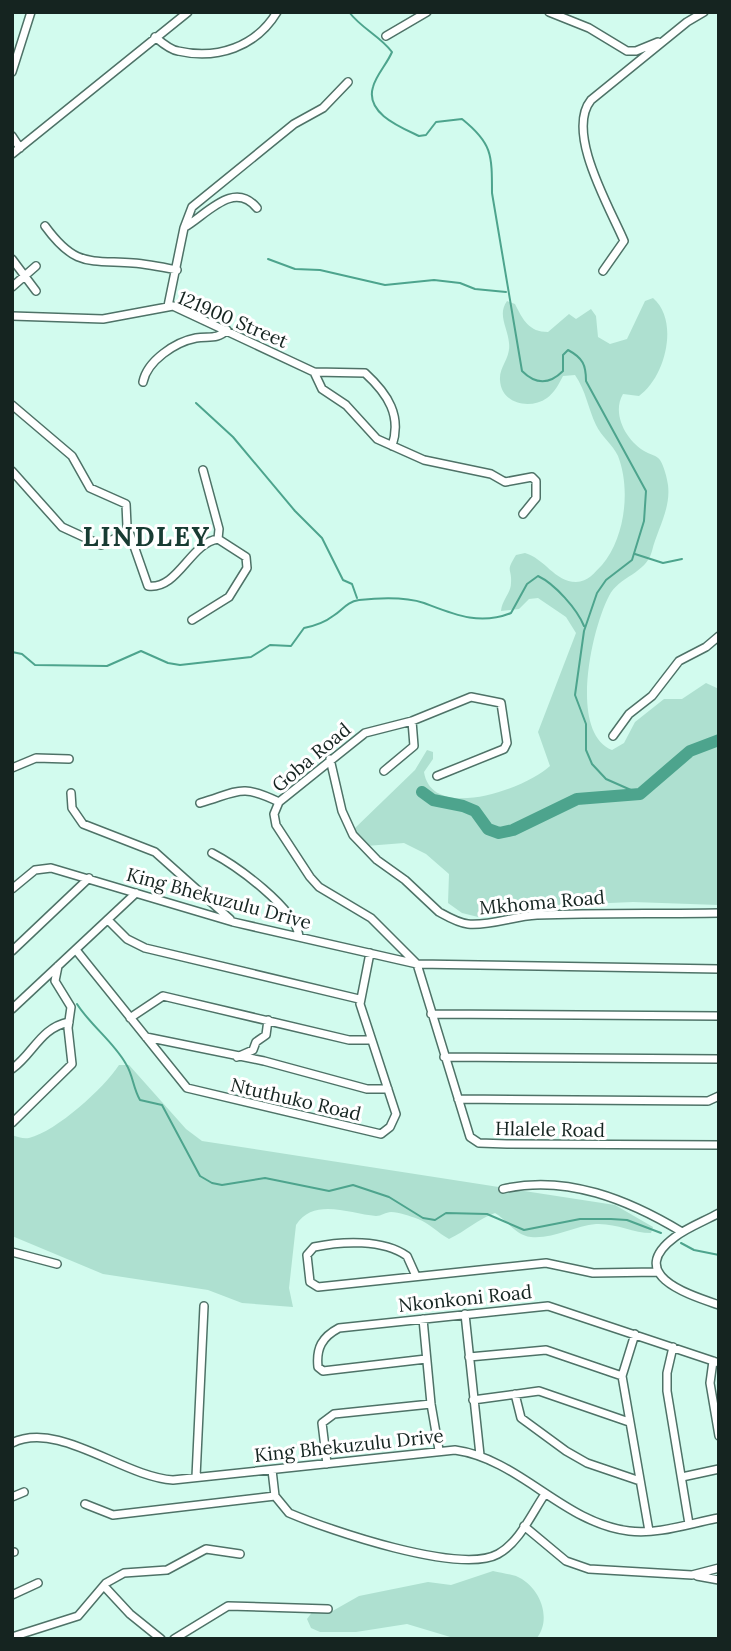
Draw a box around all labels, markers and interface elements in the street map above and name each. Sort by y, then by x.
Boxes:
street label: 121900 Street [174,285,292,353]
district label: LINDLEY [83,520,211,553]
street label: Goba Road [267,717,355,797]
street label: King Bhekuzulu Drive [124,862,314,934]
street label: Mkhoma Road [478,885,606,919]
street label: Ntuthuko Road [228,1072,364,1126]
street label: Hlalele Road [495,1116,605,1142]
street label: Nkonkoni Road [397,1279,533,1317]
street label: King Bhekuzulu Drive [253,1423,445,1467]

